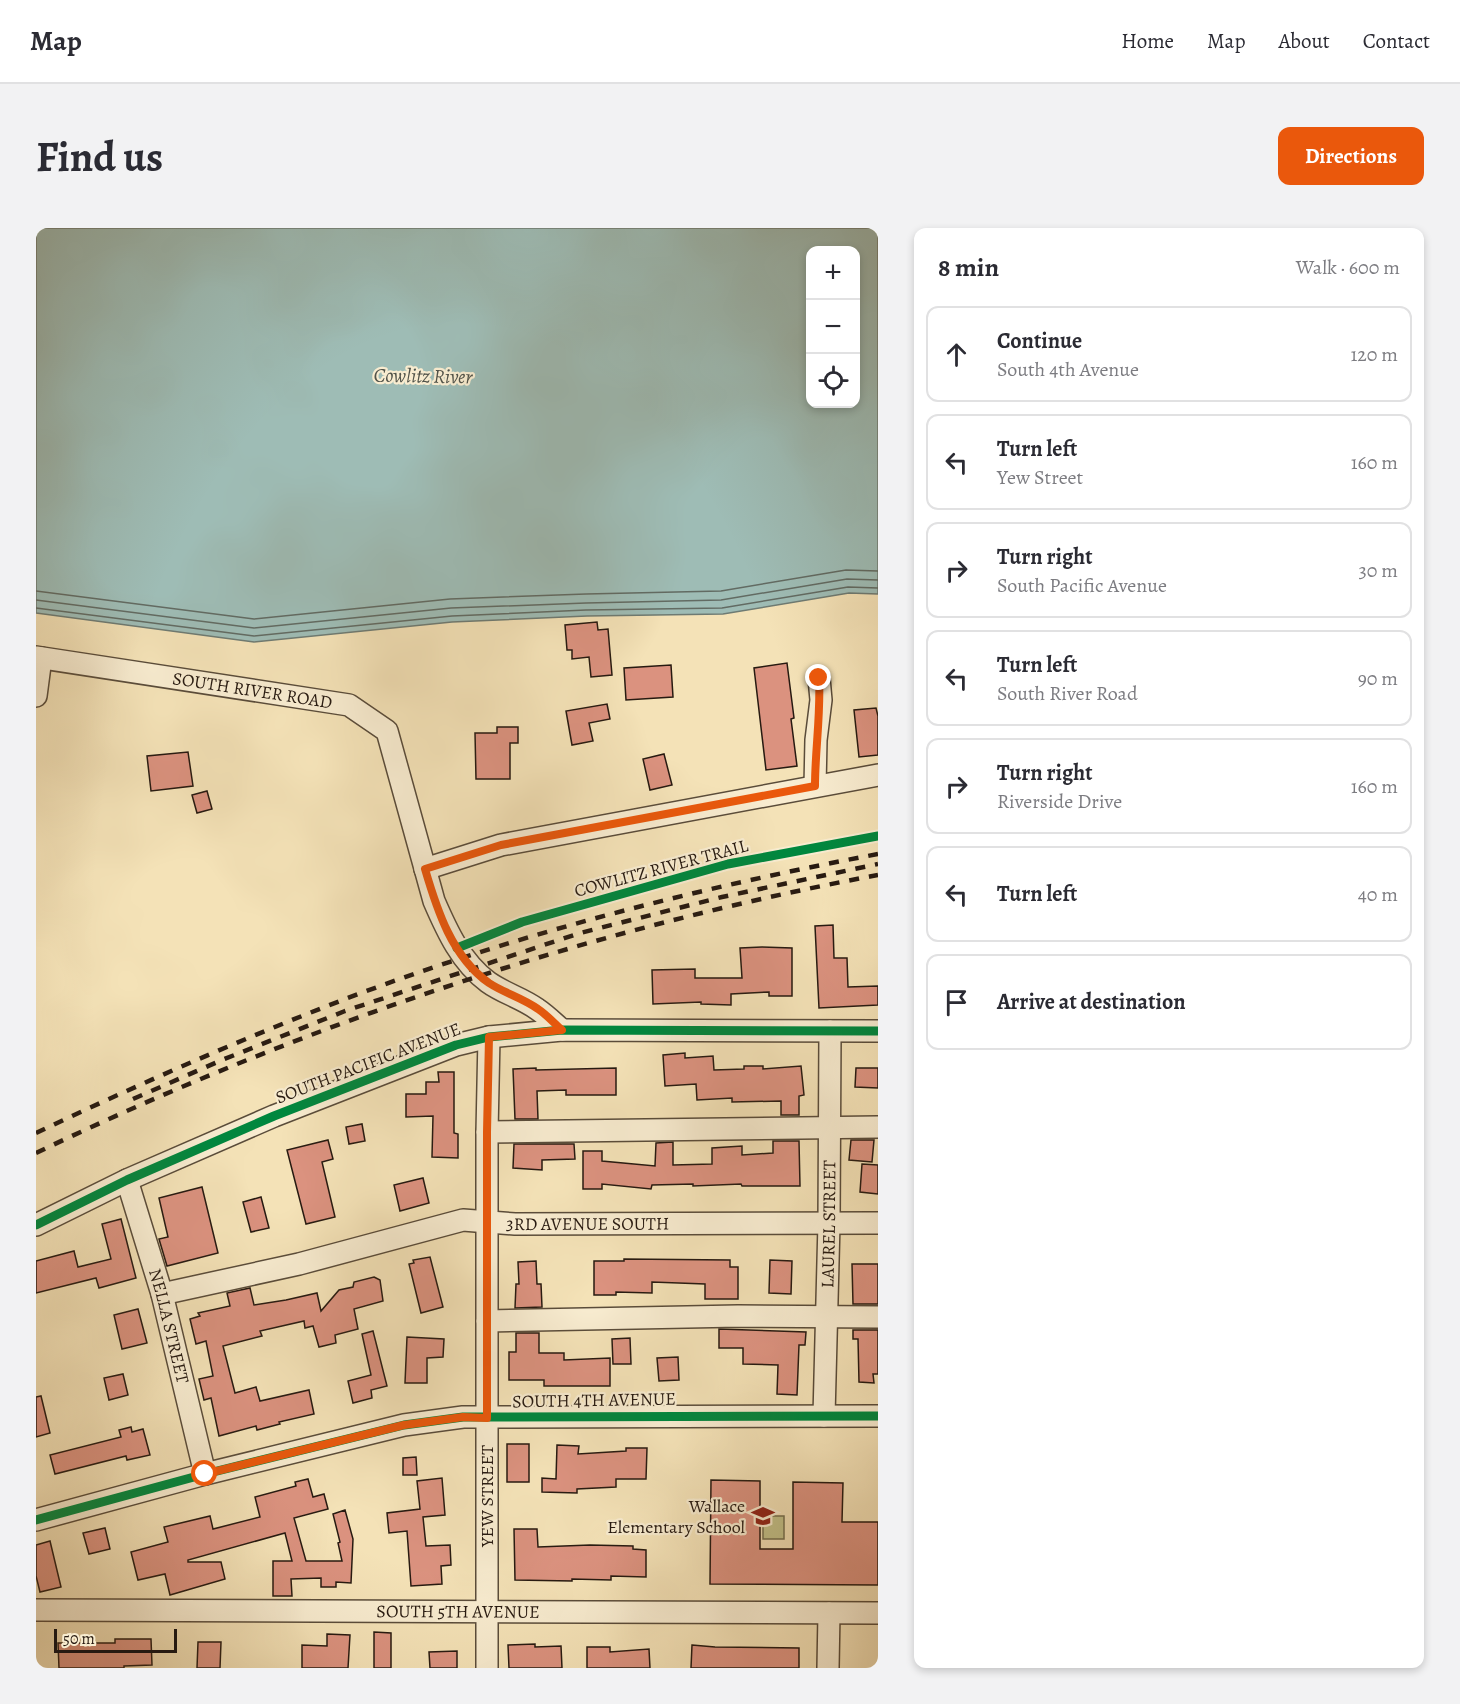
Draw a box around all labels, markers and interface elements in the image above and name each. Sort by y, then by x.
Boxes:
text: Map [30,22,82,60]
text: Home [1121,27,1174,55]
text: Map [1207,27,1245,55]
text: About [1278,27,1330,55]
text: Contact [1363,27,1430,55]
button: Directions [1278,127,1424,185]
text: Find us [36,128,163,185]
map controls [806,246,860,408]
button: + [806,246,860,300]
text: 8 min [938,250,999,285]
text: Walk · 600 m [1296,254,1400,281]
button: − [806,300,860,354]
text: Continue [997,326,1082,356]
icon: ahead [940,338,973,371]
text: 120 m [1350,341,1398,368]
button: locate [806,354,860,408]
text: South 4th Avenue [997,356,1139,383]
water label: Cowlitz River [373,362,474,390]
text: Turn left [997,434,1077,464]
icon: left [940,446,973,479]
text: 160 m [1351,449,1398,476]
text: Yew Street [997,464,1083,491]
text: Turn right [997,542,1093,572]
icon: right [940,554,973,587]
text: 30 m [1358,557,1398,584]
text: South Pacific Avenue [997,572,1167,599]
text: Turn left [997,650,1077,680]
icon: left [940,662,973,695]
route end [805,664,831,690]
text: 90 m [1358,665,1398,692]
street label: SOUTH RIVER ROAD [171,666,334,714]
text: South River Road [997,680,1138,707]
text: Turn right [997,758,1093,788]
icon: right [940,770,973,803]
text: 160 m [1351,773,1398,800]
text: Riverside Drive [997,788,1122,815]
street label: COWLITZ RIVER TRAIL [571,833,751,903]
icon: left [940,878,973,911]
text: Turn left [997,879,1077,909]
text: 40 m [1358,881,1398,908]
icon: arrive [940,986,973,1019]
text: Arrive at destination [997,987,1186,1017]
street label: SOUTH PACIFIC AVENUE [272,1017,464,1109]
street label: LAUREL STREET [815,1160,841,1288]
street label: 3RD AVENUE SOUTH [505,1211,669,1236]
street label: NELLA STREET [143,1266,195,1386]
street label: SOUTH 4TH AVENUE [512,1387,676,1413]
street label: YEW STREET [475,1445,499,1548]
route start [191,1460,217,1486]
place label: Wallace Elementary School [607,1494,746,1539]
school or university icon: Wallace Elementary School [750,1503,776,1529]
street label: SOUTH 5TH AVENUE [376,1599,540,1624]
scale bar [54,1626,177,1654]
text: 50 m [63,1628,95,1650]

